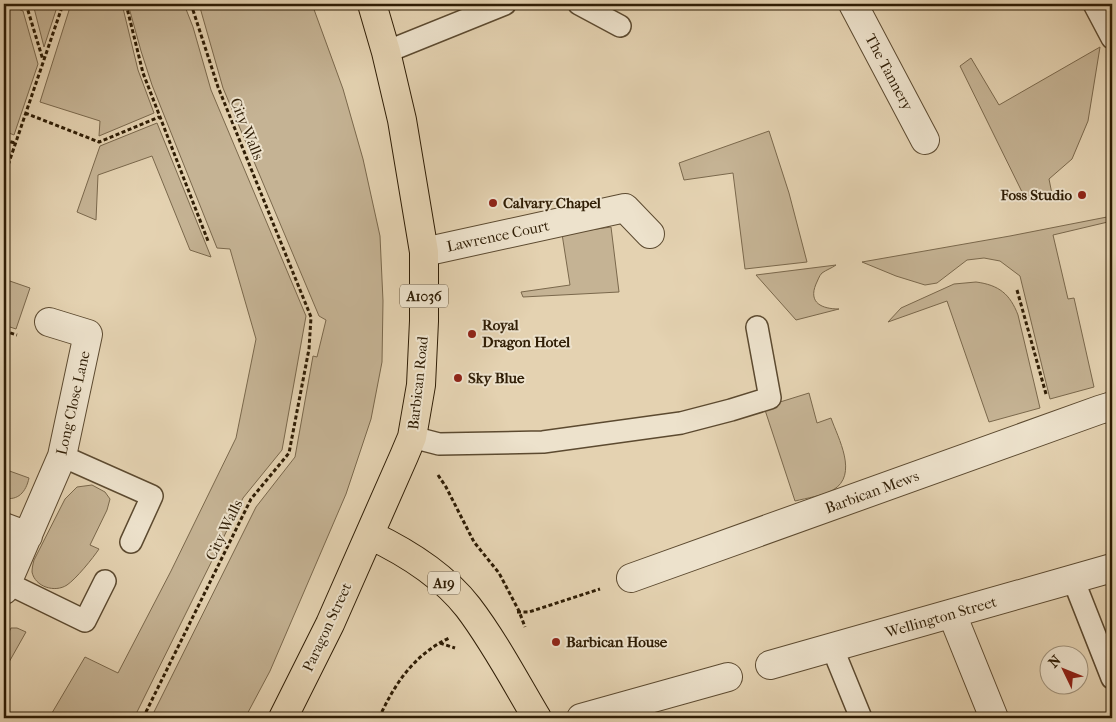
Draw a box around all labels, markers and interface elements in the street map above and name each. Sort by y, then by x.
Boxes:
street label: The Tannery [861,31,917,114]
street label: City Walls [226,95,268,163]
place label: Foss Studio [999,186,1072,204]
marker: Foss Studio [1076,189,1088,201]
place label: Calvary Chapel [503,194,602,212]
marker: Calvary Chapel [487,197,499,209]
street label: Lawrence Court [445,216,552,256]
road number: A1036 [400,284,448,308]
place label: Royal Dragon Hotel [482,316,571,351]
marker: Royal Dragon Hotel [466,328,478,340]
street label: Barbican Road [404,334,432,431]
street label: Long Close Lane [52,348,94,457]
place label: Sky Blue [468,369,525,387]
marker: Sky Blue [452,372,464,384]
street label: Barbican Mews [823,467,922,517]
street label: City Walls [202,496,247,563]
road number: A19 [428,572,460,594]
street label: Paragon Street [299,579,356,674]
street label: Wellington Street [882,592,999,642]
place label: Barbican House [566,633,668,651]
marker: Barbican House [550,636,562,648]
north arrow [1038,644,1088,694]
text: N [1045,652,1065,671]

